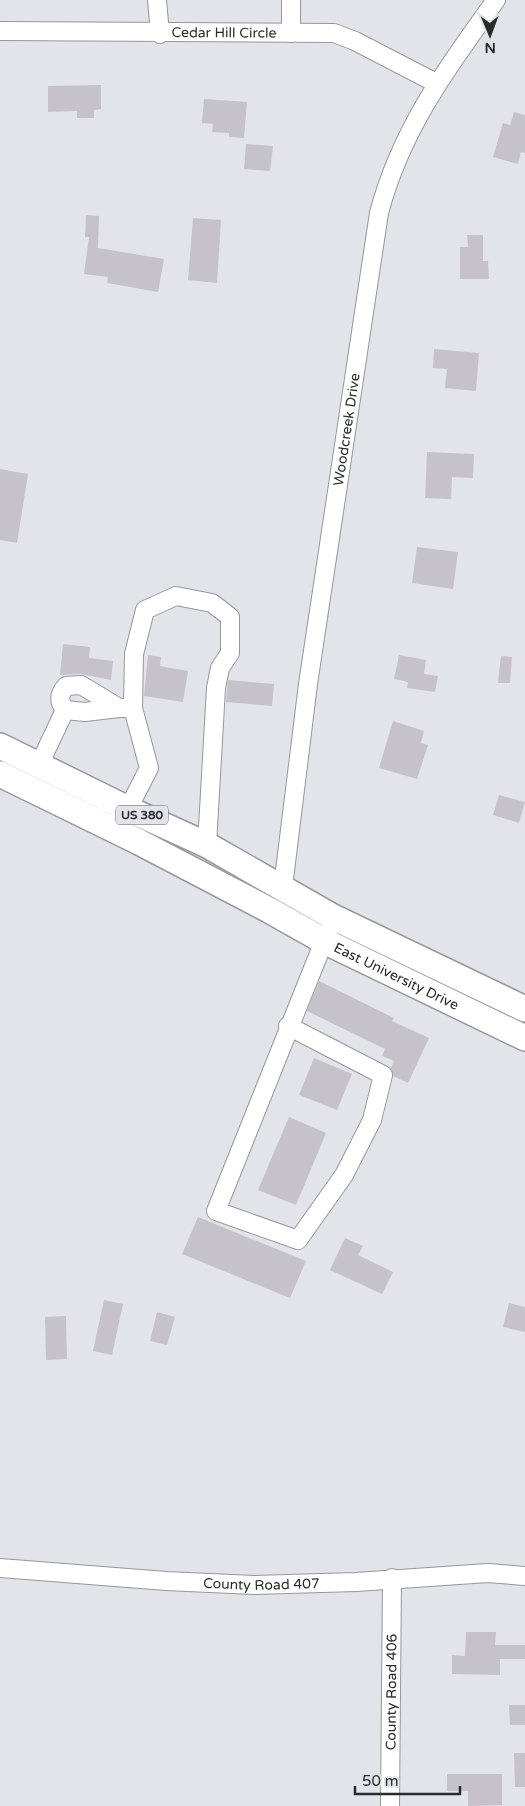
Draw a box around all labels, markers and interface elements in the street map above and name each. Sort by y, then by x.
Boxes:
north arrow [465,10,515,60]
street label: Cedar Hill Circle [171,24,277,42]
text: N [484,39,496,56]
street label: Woodcreek Drive [330,372,364,487]
road number: US 380 [116,806,168,824]
street label: East University Drive [331,939,461,1014]
street label: County Road 407 [203,1575,320,1594]
street label: County Road 406 [382,1633,401,1750]
scale bar [355,1764,460,1796]
text: 50 m [362,1772,399,1790]

